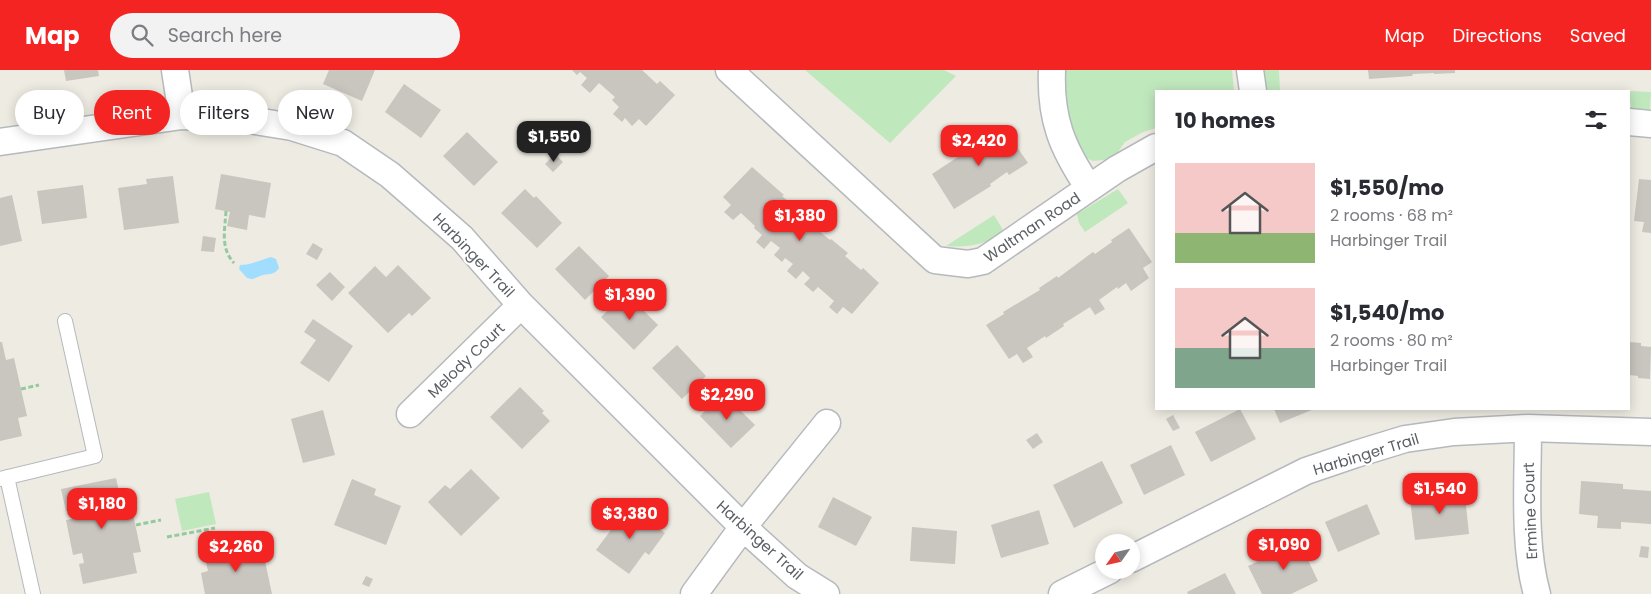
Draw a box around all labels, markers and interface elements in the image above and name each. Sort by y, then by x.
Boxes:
search box [110,13,460,58]
text: Map [25,19,80,52]
icon: search [128,21,156,49]
text: Search here [168,22,282,49]
text: Map [1385,23,1424,48]
text: Directions [1452,23,1542,48]
text: Saved [1570,23,1626,48]
chip: Buy [15,90,84,135]
chip: Rent [94,90,170,135]
chip: Filters [180,90,268,135]
chip: New [278,90,352,135]
text: 10 homes [1175,106,1275,135]
icon: filters [1582,106,1610,134]
pin: $1,550 [513,121,595,163]
pin: $2,420 [938,124,1020,167]
text: $1,550 [528,125,580,148]
text: $2,420 [952,129,1006,152]
text: $1,550/mo [1330,173,1444,202]
icon: home [1215,183,1275,243]
street label: Waltman Road [980,187,1084,267]
pin: $1,380 [759,200,841,242]
text: $1,380 [774,204,826,227]
text: 2 rooms · 68 m² [1330,204,1453,227]
street label: Harbinger Trail [428,208,520,302]
text: Harbinger Trail [1330,229,1447,252]
pin: $1,390 [589,278,671,321]
text: $1,390 [604,283,656,306]
text: $1,540/mo [1330,298,1444,327]
icon: home [1215,308,1275,368]
street label: Melody Court [423,318,509,402]
text: 2 rooms · 80 m² [1330,329,1453,352]
text: Harbinger Trail [1330,354,1447,377]
pin: $2,290 [686,378,768,421]
text: $2,290 [700,383,754,406]
street label: Harbinger Trail [1310,428,1422,480]
street label: Ermine Court [1518,462,1542,560]
pin: $1,540 [1399,472,1481,515]
text: $1,540 [1414,477,1466,500]
pin: $1,180 [61,488,143,530]
text: $1,180 [78,492,126,515]
street label: Harbinger Trail [712,495,808,585]
pin: $3,380 [589,498,671,540]
text: $3,380 [602,502,658,525]
pin: $1,090 [1243,528,1325,571]
pin: $2,260 [195,530,277,573]
text: $1,090 [1258,533,1310,556]
north arrow [1095,534,1140,579]
map controls [1095,534,1140,579]
text: $2,260 [209,535,263,558]

